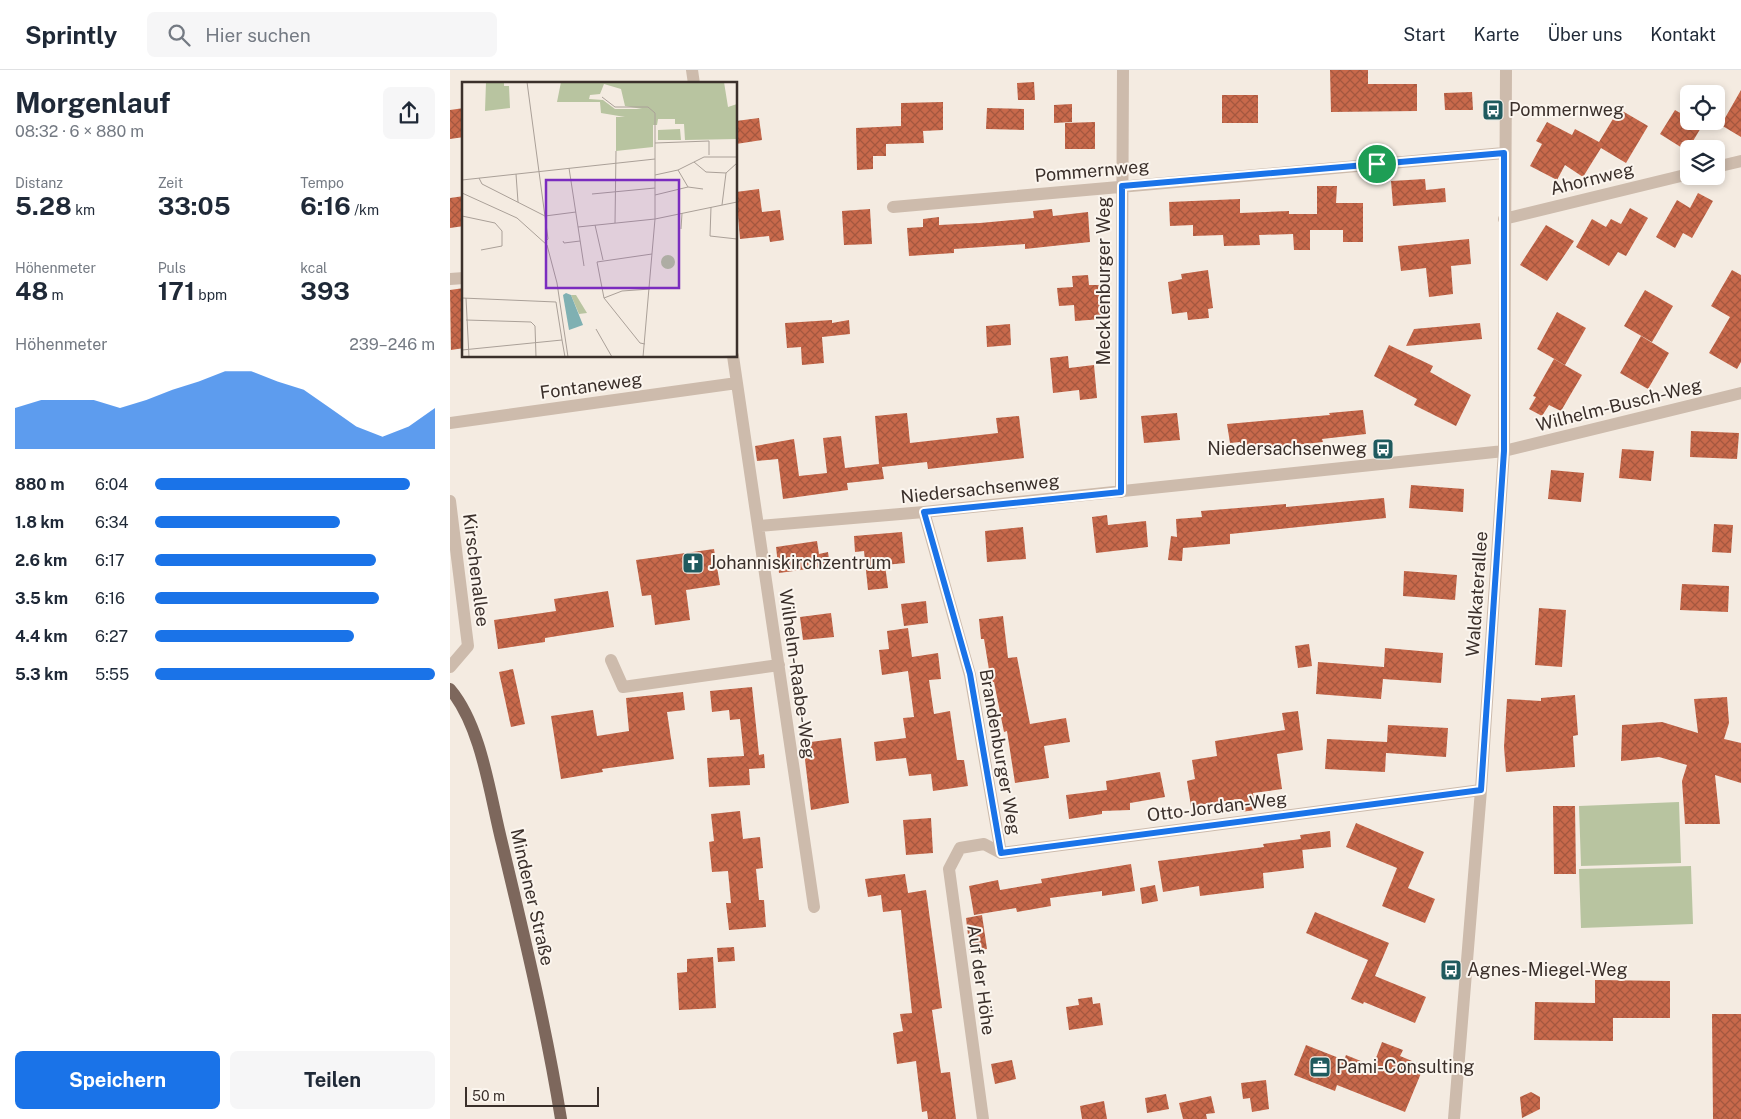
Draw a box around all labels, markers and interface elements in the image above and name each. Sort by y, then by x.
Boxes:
search box [147,12,497,57]
text: Sprintly [25,21,117,49]
icon: search [165,21,193,49]
text: Hier suchen [205,24,311,46]
text: Start [1403,24,1446,45]
text: Karte [1474,24,1519,45]
text: Über uns [1547,24,1622,45]
text: Kontakt [1650,24,1716,45]
inset map [462,82,738,358]
map controls [1680,85,1725,185]
button: locate [1680,85,1725,130]
text: Morgenlauf [15,86,170,119]
button: share [383,87,435,139]
bus stop icon: Pommernweg [1481,98,1505,122]
place label: Pommernweg [1509,99,1624,120]
text: 08:32 · 6 × 880 m [15,122,144,141]
button: layers [1680,140,1725,185]
pin [1356,143,1398,185]
icon: arrive [1363,150,1391,178]
street label: Pommernweg [1034,155,1150,186]
street label: Ahornweg [1548,158,1636,199]
text: Distanz [15,175,63,191]
text: Zeit [158,175,183,191]
text: Tempo [300,175,344,191]
text: 5.28 [15,191,72,221]
text: 33:05 [158,191,231,221]
text: 6:16 [300,191,351,221]
street label: Mecklenburger Weg [1093,196,1114,366]
text: km [72,202,95,218]
text: /km [351,202,379,218]
text: Höhenmeter [15,260,96,276]
text: Puls [158,260,186,276]
text: kcal [300,260,327,276]
text: 48 [15,276,48,306]
text: 171 [158,276,195,306]
text: 393 [300,276,350,306]
text: m [48,287,64,303]
text: bpm [195,287,227,303]
text: Höhenmeter [15,335,108,354]
text: 239–246 m [349,335,435,354]
street label: Fontaneweg [538,368,643,403]
street label: Wilhelm-Busch-Weg [1534,374,1704,435]
bus stop icon: Niedersachsenweg [1371,437,1395,461]
place label: Niedersachsenweg [1207,438,1367,459]
street label: Niedersachsenweg [899,470,1060,507]
text: 880 m [15,475,65,494]
text: 6:04 [95,475,128,494]
street label: Kirschenallee [459,512,494,628]
text: 1.8 km [15,513,64,532]
text: 6:34 [95,513,129,532]
street label: Waldkaterallee [1462,530,1491,657]
text: 2.6 km [15,551,67,570]
text: 6:17 [95,551,125,570]
church icon: Johanniskirchzentrum [681,551,705,575]
place label: Johanniskirchzentrum [709,552,891,573]
street label: Wilhelm-Raabe-Weg [775,588,820,760]
text: 3.5 km [15,589,68,608]
text: 6:16 [95,589,125,608]
text: 4.4 km [15,627,67,646]
text: 6:27 [95,627,128,646]
text: 5.3 km [15,665,68,684]
text: 5:55 [95,665,129,684]
street label: Brandenburger Weg [976,667,1025,837]
street label: Otto-Jordan-Weg [1146,788,1288,826]
street label: Mindener Straße [507,826,558,967]
street label: Auf der Höhe [963,923,1000,1036]
bus stop icon: Agnes-Miegel-Weg [1439,958,1463,982]
place label: Agnes-Miegel-Weg [1467,959,1628,980]
button: Speichern [15,1051,220,1109]
button: Teilen [230,1051,435,1109]
office icon: Pami-Consulting [1308,1055,1332,1079]
place label: Pami-Consulting [1336,1056,1475,1077]
scale bar [465,1084,599,1107]
text: 50 m [472,1088,505,1104]

